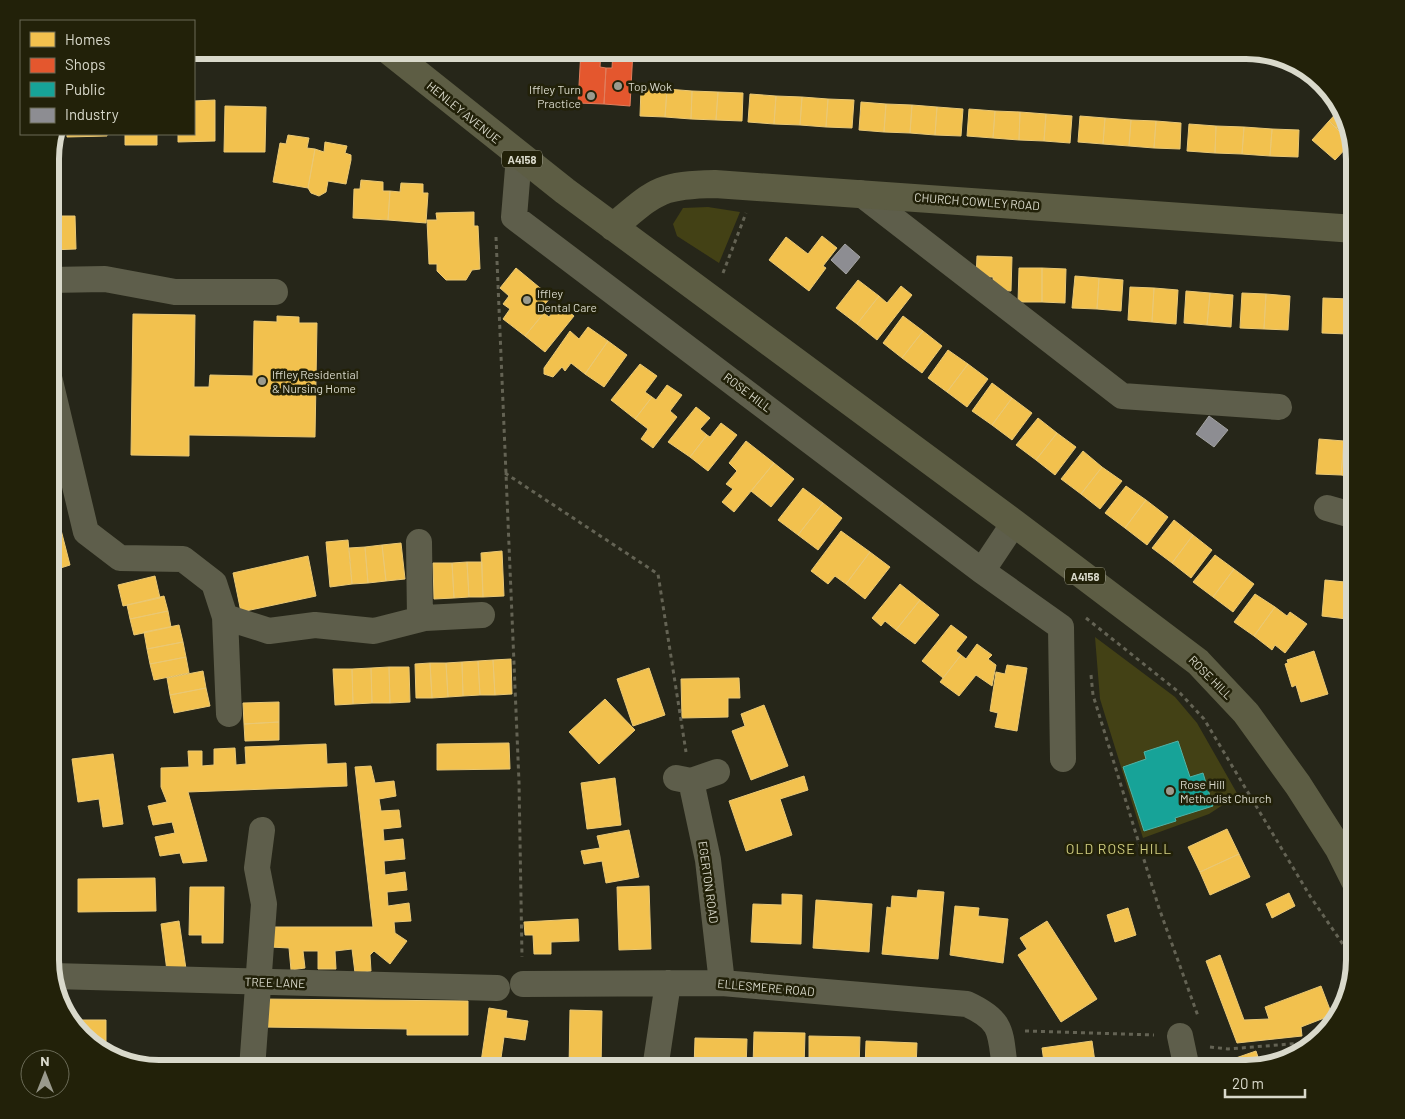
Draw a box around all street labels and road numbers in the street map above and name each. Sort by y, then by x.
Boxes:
street label: HENLEY AVENUE [424,78,504,146]
road number: A4158 [502,150,542,168]
street label: CHURCH COWLEY ROAD [914,190,1040,212]
street label: ROSE HILL [721,370,775,415]
road number: A4158 [1065,568,1105,584]
street label: ROSE HILL [1186,652,1236,702]
street label: EGERTON ROAD [696,840,722,924]
street label: TREE LANE [244,974,306,990]
street label: ELLESMERE ROAD [717,976,815,998]

